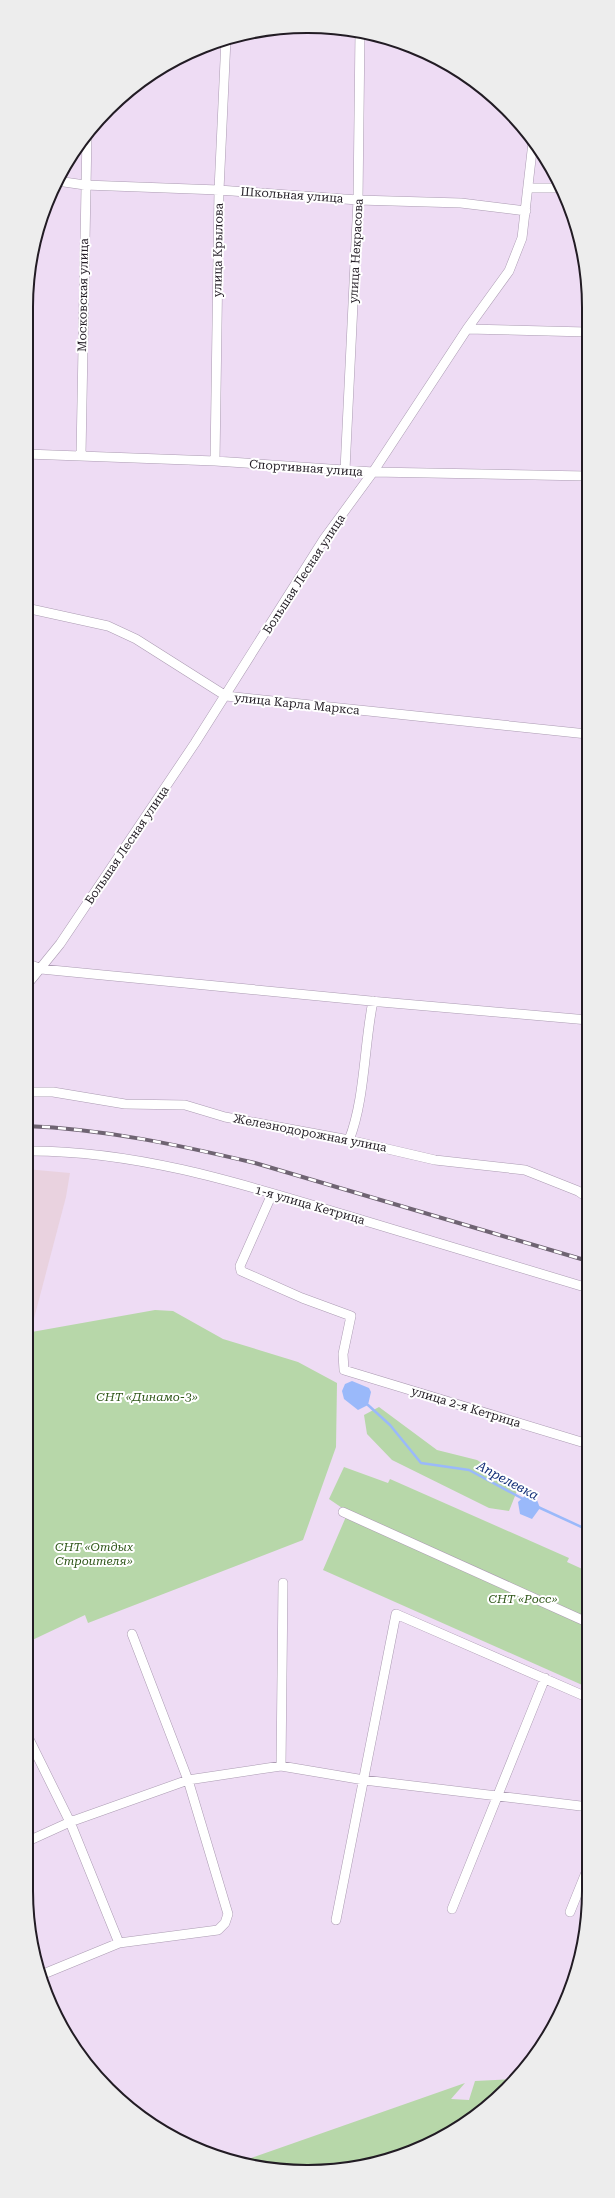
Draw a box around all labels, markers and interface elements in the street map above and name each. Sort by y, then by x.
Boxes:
street label: Школьная улица [240,184,344,206]
street label: улица Некрасова [346,198,366,304]
street label: улица Крылова [210,202,226,297]
street label: Московская улица [75,238,91,352]
street label: Спортивная улица [249,457,364,479]
street label: Большая Лесная улица [260,511,348,636]
street label: улица Карла Маркса [234,690,361,718]
street label: Большая Лесная улица [82,783,172,907]
street label: Железнодорожная улица [232,1111,388,1155]
street label: 1-я улица Кетрица [254,1183,367,1228]
street label: улица 2-я Кетрица [410,1384,523,1430]
park label: СНТ «Динамо-3» [96,1390,198,1404]
water label: Апрелевка [474,1458,541,1503]
park label: СНТ «Отдых Строителя» [55,1540,133,1568]
park label: СНТ «Росс» [489,1592,557,1606]

